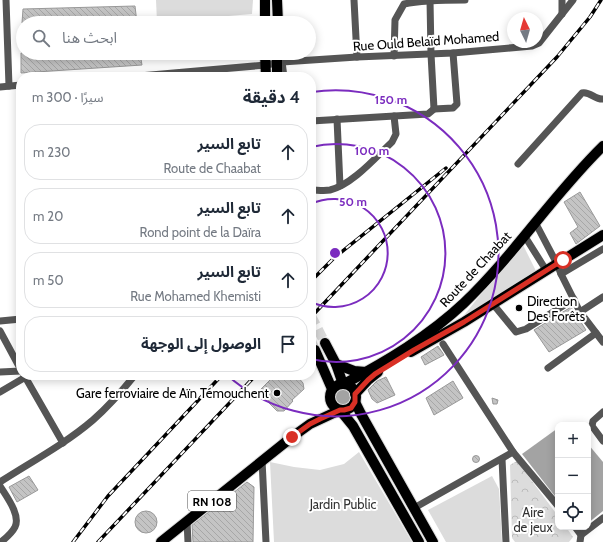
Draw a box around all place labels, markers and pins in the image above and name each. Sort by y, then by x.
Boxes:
centre of rings [328,246,342,260]
place label: Direction Des Forêts [527,293,586,324]
marker: Direction Des Forêts [514,303,524,313]
place label: Gare ferroviaire de Aïn Témouchent [76,385,270,401]
marker: Gare ferroviaire de Aïn Témouchent [272,388,282,398]

